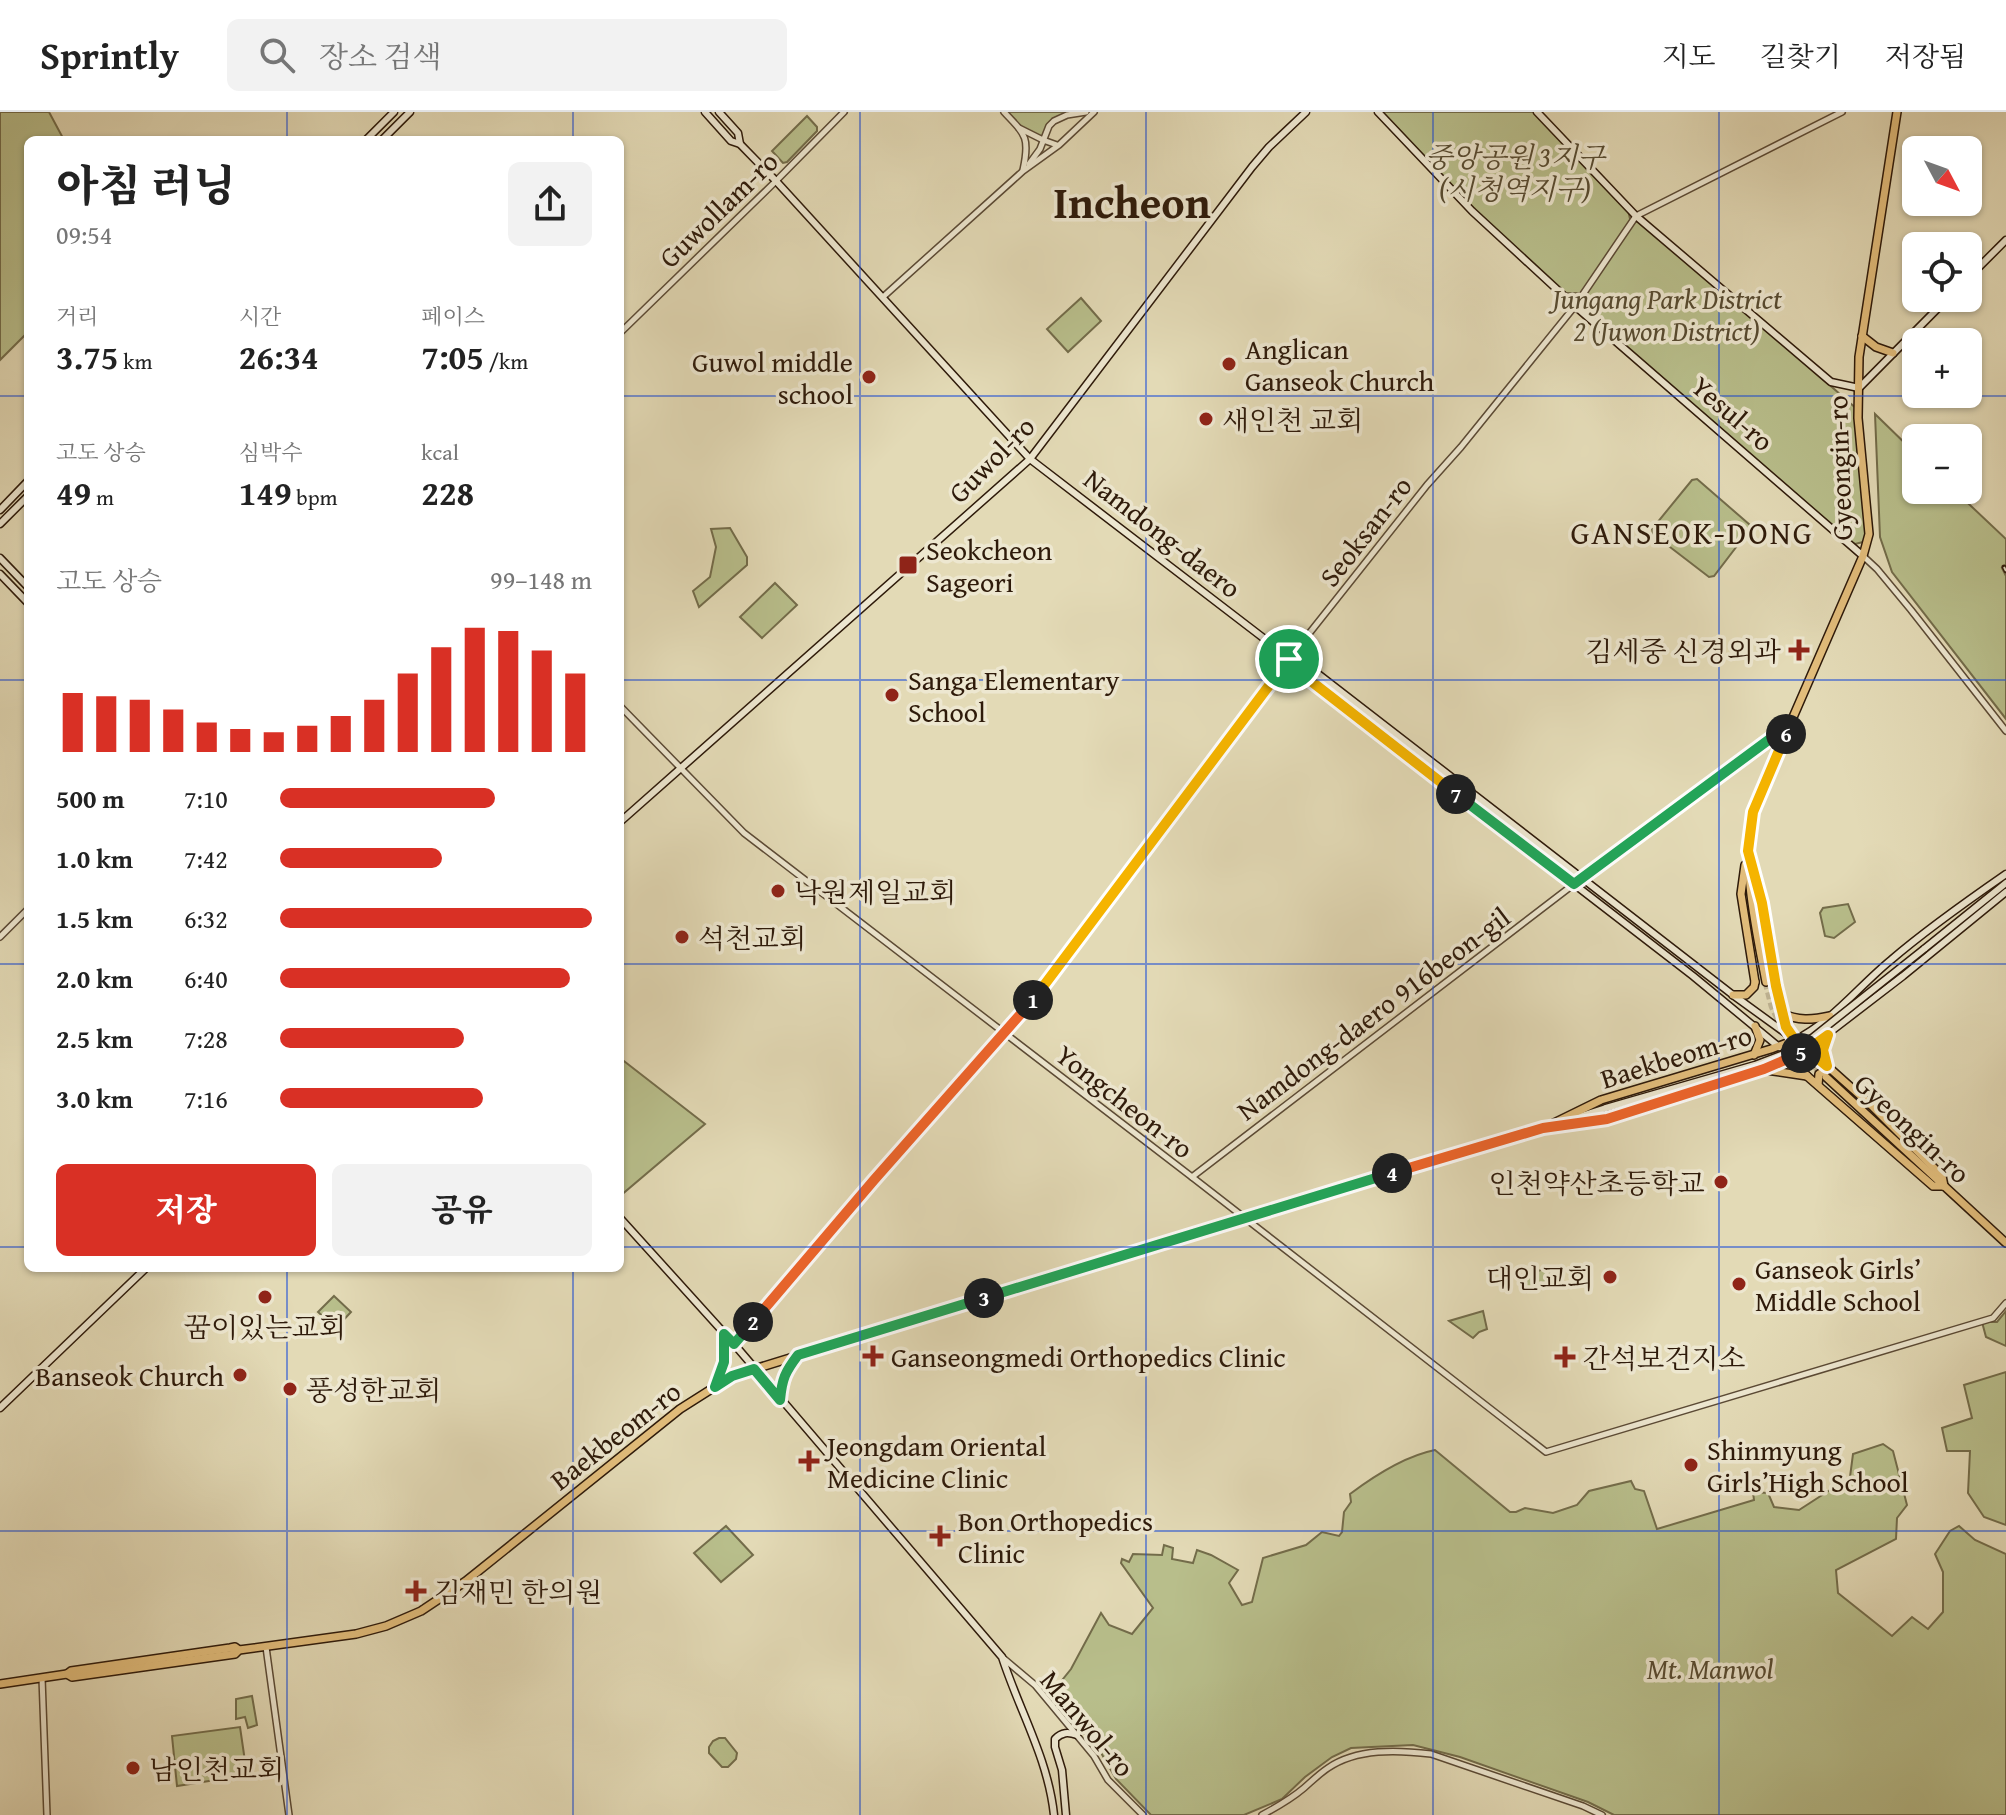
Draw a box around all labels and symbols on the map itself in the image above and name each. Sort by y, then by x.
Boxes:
park label: 중앙공원 3지구 (시청역지구) [1425,136,1608,209]
north arrow [1902,136,1982,216]
street label: Guwollam-ro [649,141,787,277]
district label: Incheon [1053,170,1211,234]
park label: Jungang Park District 2 (Juwon District) [1548,278,1783,351]
place label: Anglican Ganseok Church [1245,328,1435,401]
place label: Guwol middle school [692,341,853,414]
marker: Anglican Ganseok Church [1220,355,1238,373]
street label: Yesul-ro [1683,366,1783,460]
marker: Guwol middle school [860,368,878,386]
street label: Gyeongin-ro [1816,395,1862,541]
place label: 새인천 교회 [1222,399,1363,440]
street label: Guwol-ro [938,406,1044,512]
marker: 새인천 교회 [1197,410,1215,428]
street label: Namdong-daero [1076,458,1250,608]
street label: Seoksan-ro [1309,467,1421,595]
district label: GANSEOK-DONG [1570,509,1814,556]
place label: Seokcheon Sageori [926,529,1052,602]
marker: Seokcheon Sageori [897,554,919,576]
pin [1255,625,1323,693]
place label: 김세중 신경외과 [1585,630,1781,671]
marker: 김세중 신경외과 [1788,639,1810,661]
place label: Sanga Elementary School [908,659,1120,732]
marker: Sanga Elementary School [883,686,901,704]
pin: 6 [1766,714,1806,754]
pin: 7 [1436,774,1476,814]
place label: 낙원제일교회 [794,871,956,912]
marker: 낙원제일교회 [769,882,787,900]
street label: Namdong-daero 916beon-gil [1228,896,1518,1130]
place label: 석천교회 [698,917,806,958]
marker: 석천교회 [673,928,691,946]
pin: 1 [1013,980,1053,1020]
street label: Baekbeom-ro [1595,1014,1757,1098]
pin: 5 [1781,1033,1821,1073]
street label: Yongcheon-ro [1047,1034,1203,1168]
street label: Gyeongin-ro [1846,1063,1980,1193]
pin: 4 [1372,1153,1412,1193]
place label: 인천약산초등학교 [1489,1162,1705,1203]
marker: 인천약산초등학교 [1712,1173,1730,1191]
place label: Ganseok Girls’ Middle School [1755,1248,1921,1321]
place label: 대인교회 [1486,1257,1594,1298]
marker: 대인교회 [1601,1268,1619,1286]
marker: Ganseok Girls’ Middle School [1730,1275,1748,1293]
pin: 3 [964,1278,1004,1318]
marker: 꿈이있는교회 [256,1288,274,1306]
pin: 2 [733,1302,773,1342]
place label: 꿈이있는교회 [184,1306,346,1347]
place label: Ganseongmedi Orthopedics Clinic [891,1336,1286,1377]
place label: 간석보건지소 [1583,1337,1745,1378]
marker: Ganseongmedi Orthopedics Clinic [862,1345,884,1367]
marker: 간석보건지소 [1554,1346,1576,1368]
place label: Banseok Church [35,1355,224,1396]
marker: Banseok Church [231,1366,249,1384]
place label: 풍성한교회 [306,1369,441,1410]
street label: Baekbeom-ro [541,1371,689,1499]
marker: 풍성한교회 [281,1380,299,1398]
place label: Jeongdam Oriental Medicine Clinic [824,1425,1047,1498]
place label: Shinmyung Girls’High School [1707,1429,1909,1502]
marker: Jeongdam Oriental Medicine Clinic [798,1450,820,1472]
marker: Shinmyung Girls’High School [1682,1456,1700,1474]
place label: Bon Orthopedics Clinic [958,1500,1153,1573]
marker: Bon Orthopedics Clinic [929,1525,951,1547]
place label: 김재민 한의원 [434,1571,602,1612]
marker: 김재민 한의원 [405,1580,427,1602]
park label: Mt. Manwol [1647,1648,1773,1689]
street label: Manwol-ro [1031,1661,1145,1785]
place label: 남인천교회 [149,1748,284,1789]
marker: 남인천교회 [124,1759,142,1777]

